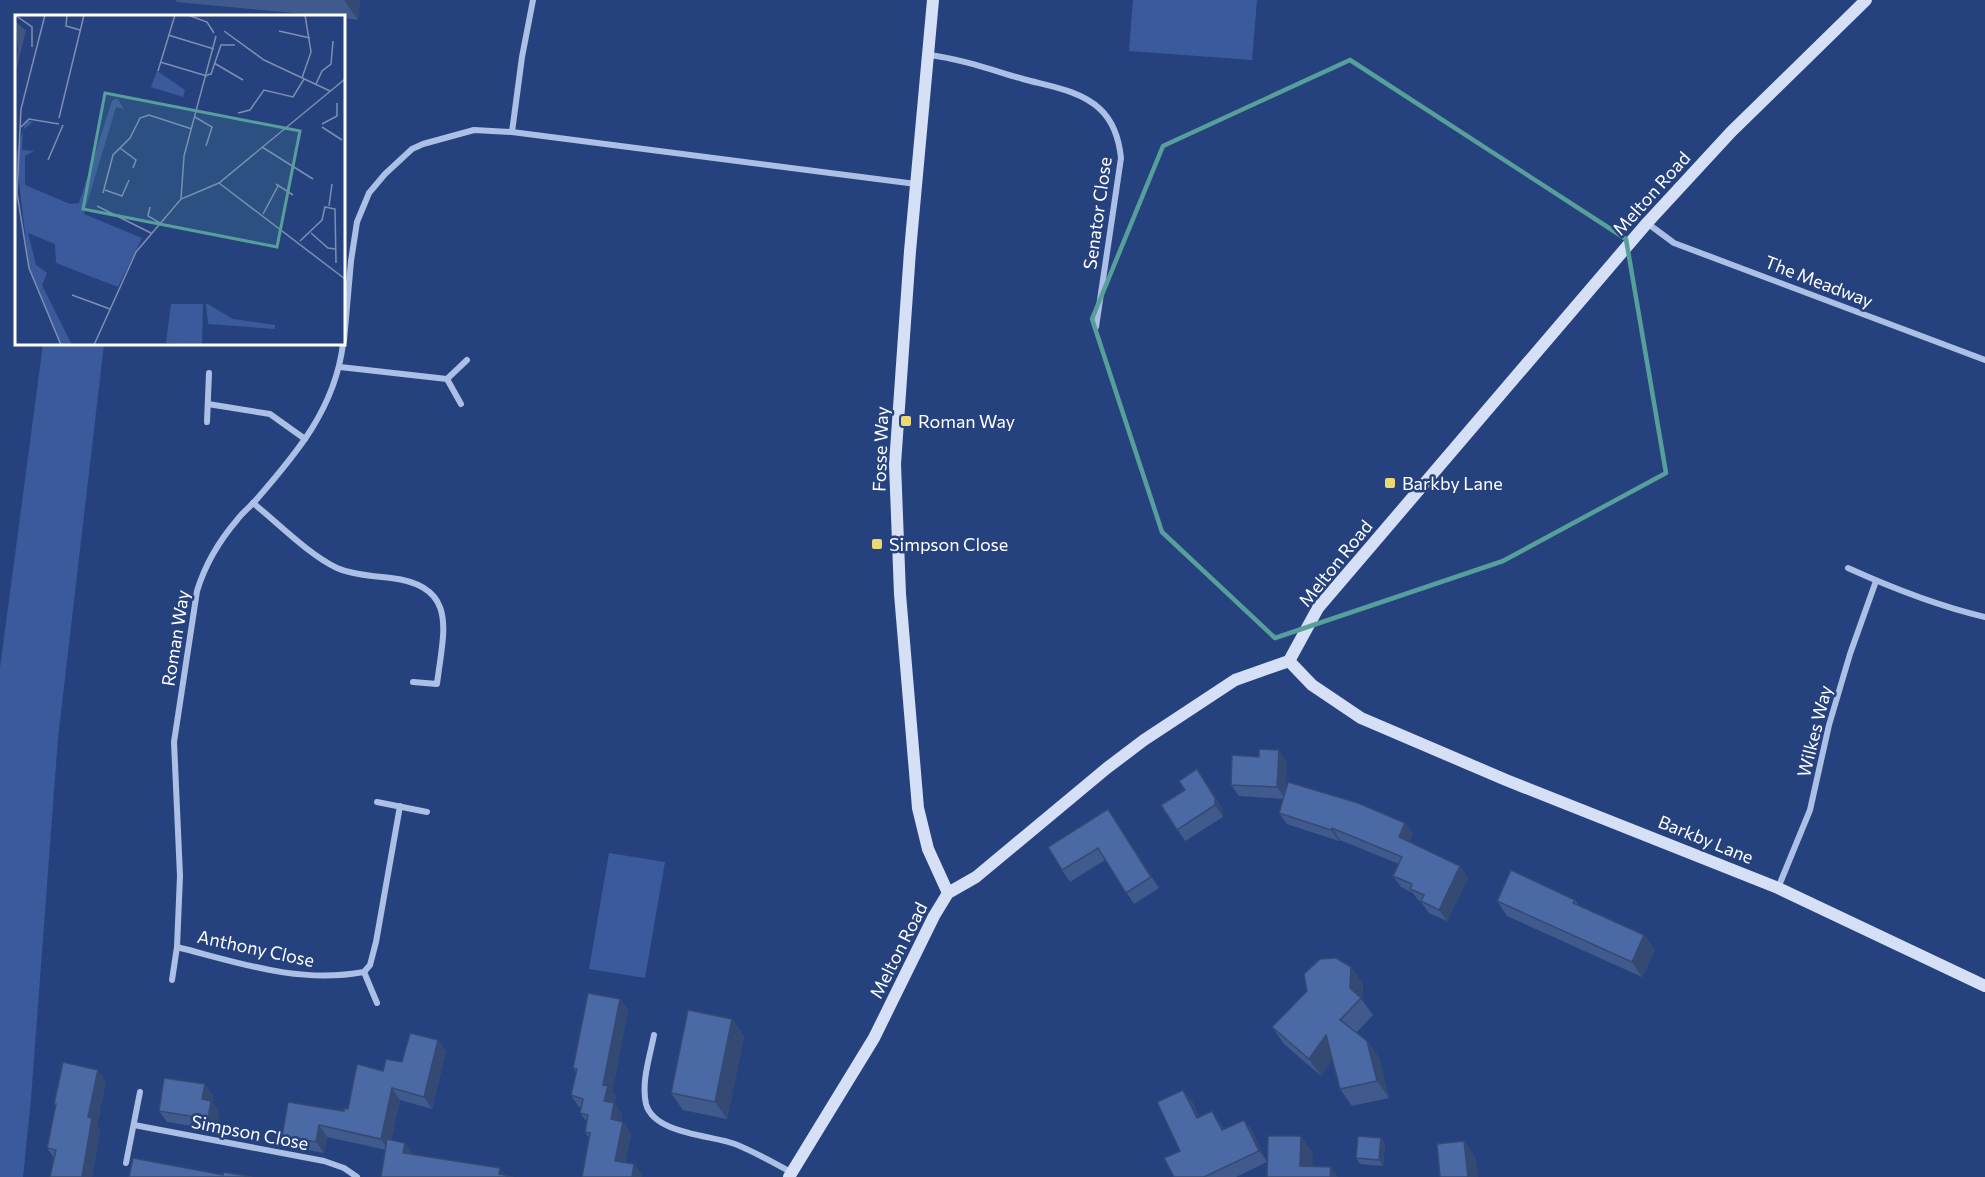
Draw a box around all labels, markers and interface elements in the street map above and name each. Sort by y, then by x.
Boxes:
inset map [15,15,345,345]
street label: Melton Road [1608,147,1694,239]
street label: Senator Close [1078,155,1116,271]
street label: The Meadway [1762,250,1876,312]
street label: Fosse Way [868,406,892,492]
place label: Roman Way [918,410,1015,432]
marker: Roman Way [899,414,913,428]
place label: Barkby Lane [1402,472,1503,494]
marker: Barkby Lane [1383,476,1397,490]
street label: Melton Road [1293,515,1377,611]
place label: Simpson Close [889,533,1008,555]
marker: Simpson Close [870,537,884,551]
street label: Roman Way [157,588,193,688]
street label: Wilkes Way [1792,683,1836,779]
street label: Barkby Lane [1655,810,1757,868]
street label: Melton Road [864,898,932,1002]
street label: Anthony Close [195,925,317,971]
street label: Simpson Close [189,1110,311,1154]

